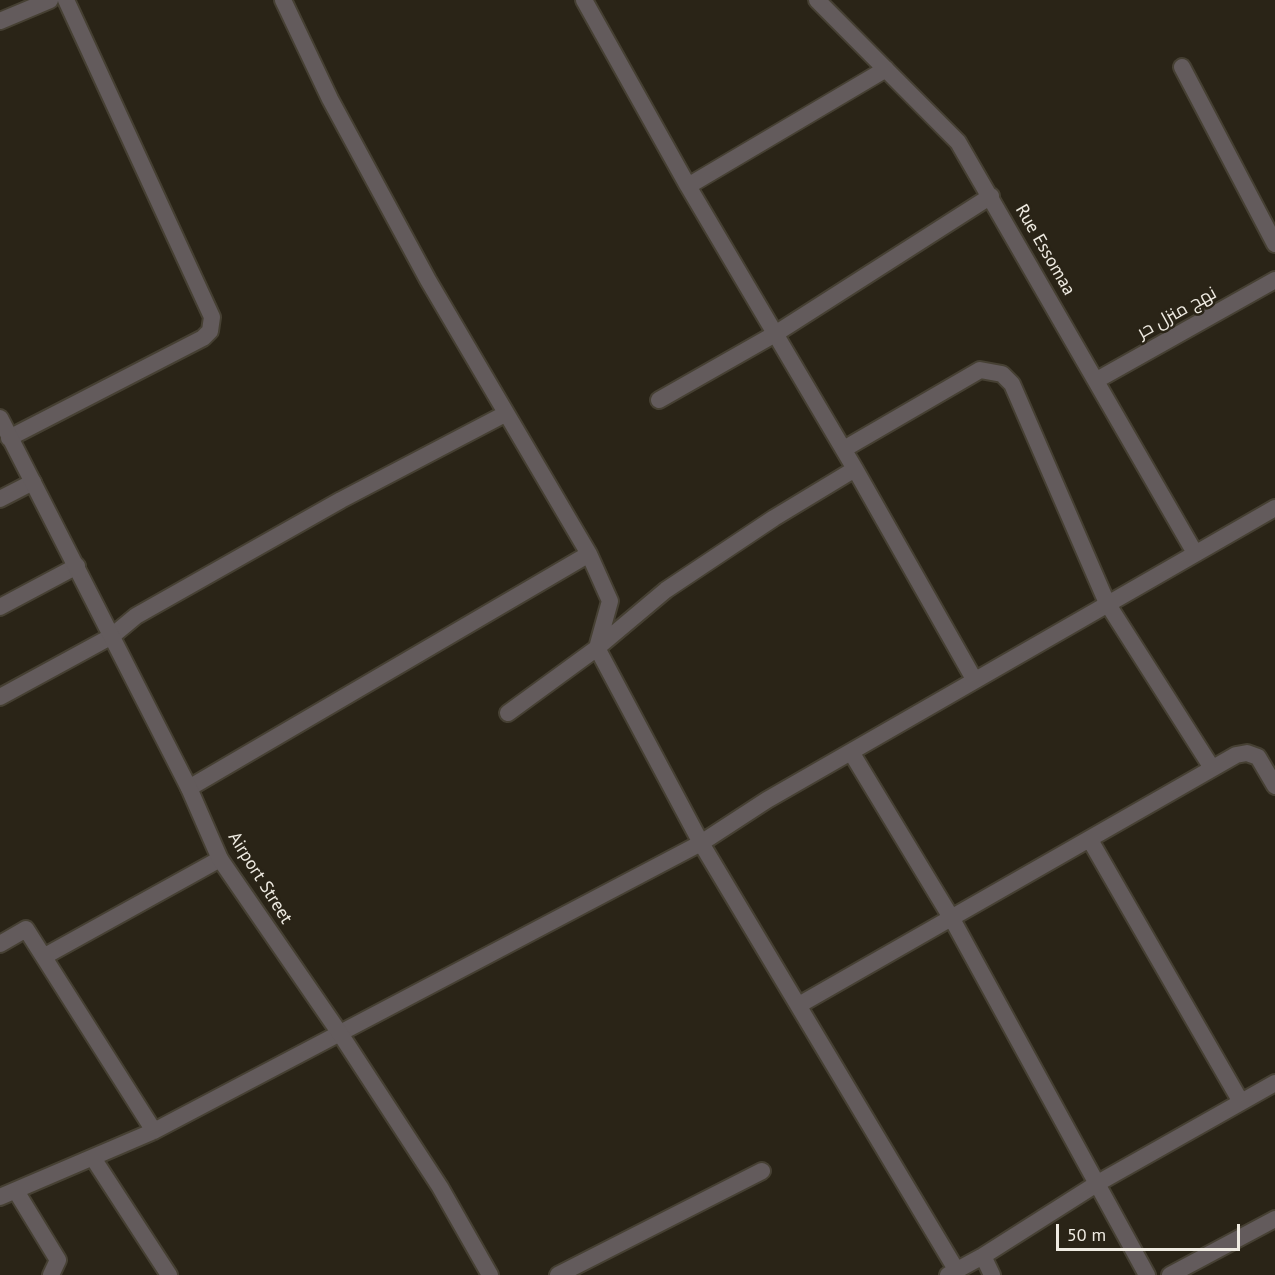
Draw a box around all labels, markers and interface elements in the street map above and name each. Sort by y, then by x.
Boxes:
street label: Rue Essomaa [1010,201,1080,299]
street label: نهج منزل حر [1134,282,1220,344]
street label: Airport Street [223,828,297,928]
scale bar [1059,1212,1244,1250]
text: 50 m [1067,1223,1106,1246]

